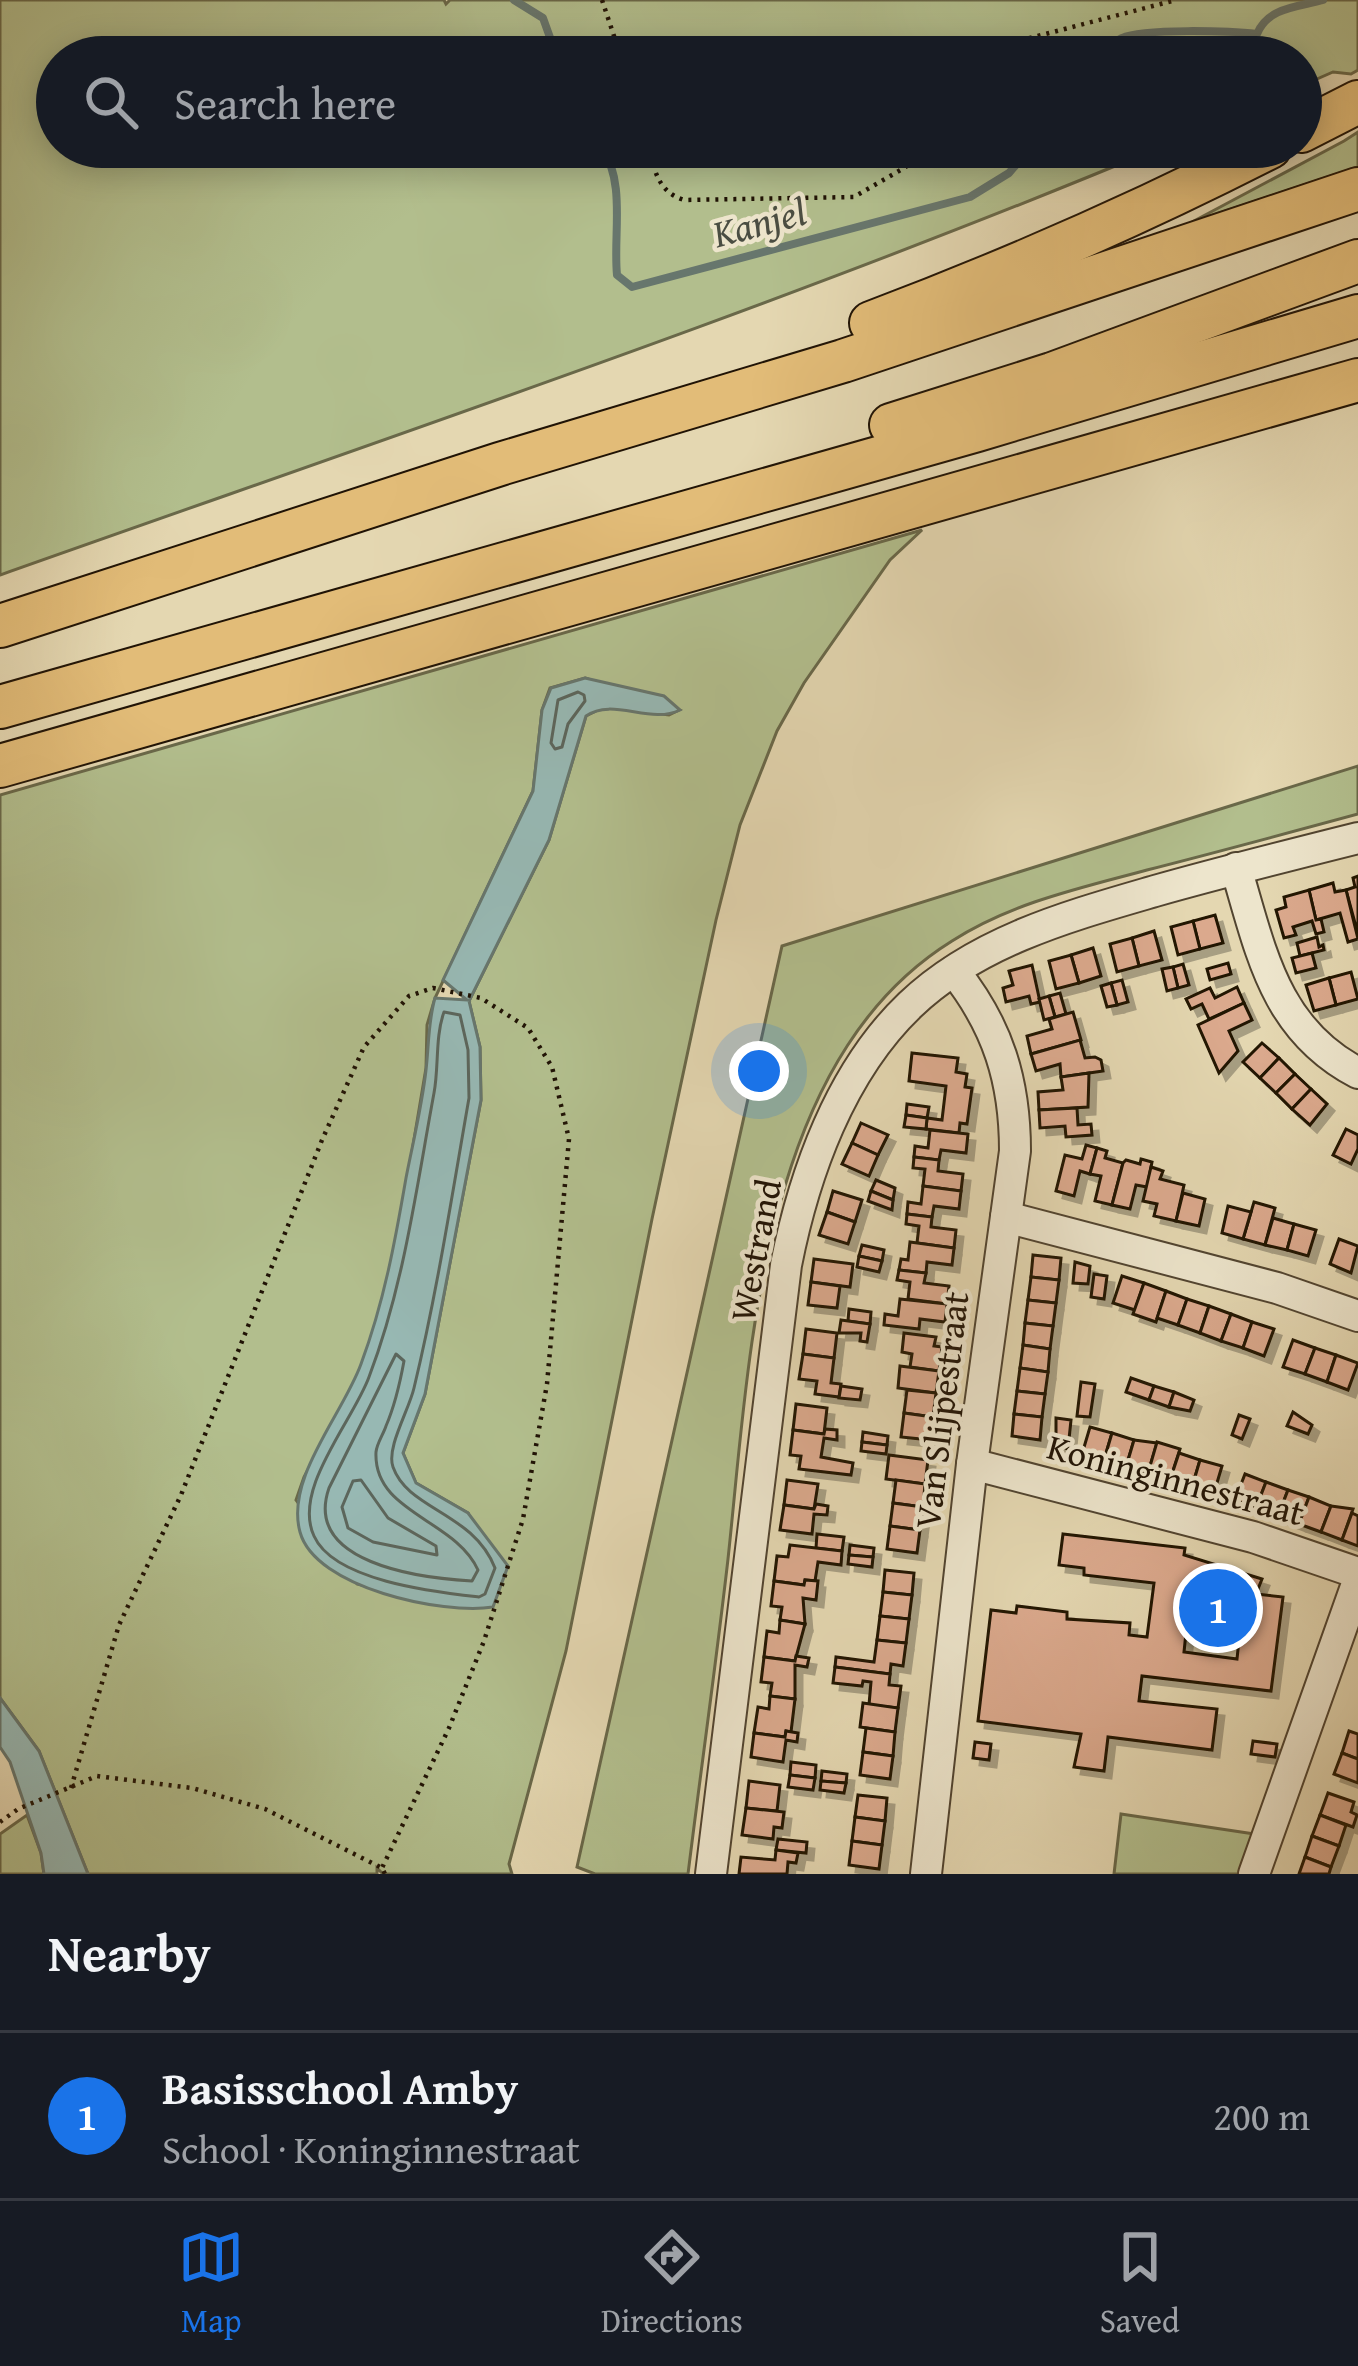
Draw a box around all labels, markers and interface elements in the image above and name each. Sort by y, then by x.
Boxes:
search box [36,36,1322,168]
icon: search [78,69,144,135]
text: Search here [174,70,396,135]
water label: Kanjel [705,182,812,262]
your location [729,1041,789,1101]
street label: Westrand [715,1174,794,1326]
street label: Van Slijpestraat [900,1288,981,1532]
street label: Koninginnestraat [1042,1419,1311,1538]
pin: 1 [1179,1563,1257,1653]
text: Nearby [48,1915,211,1990]
text: Basisschool Amby [162,2055,518,2120]
text: 1 [77,2087,97,2144]
text: 200 m [1213,2087,1310,2144]
text: School · Koninginnestraat [162,2120,580,2177]
tab: Map [178,2224,244,2344]
tab: Directions [601,2224,743,2344]
tab: Saved [1100,2224,1180,2344]

